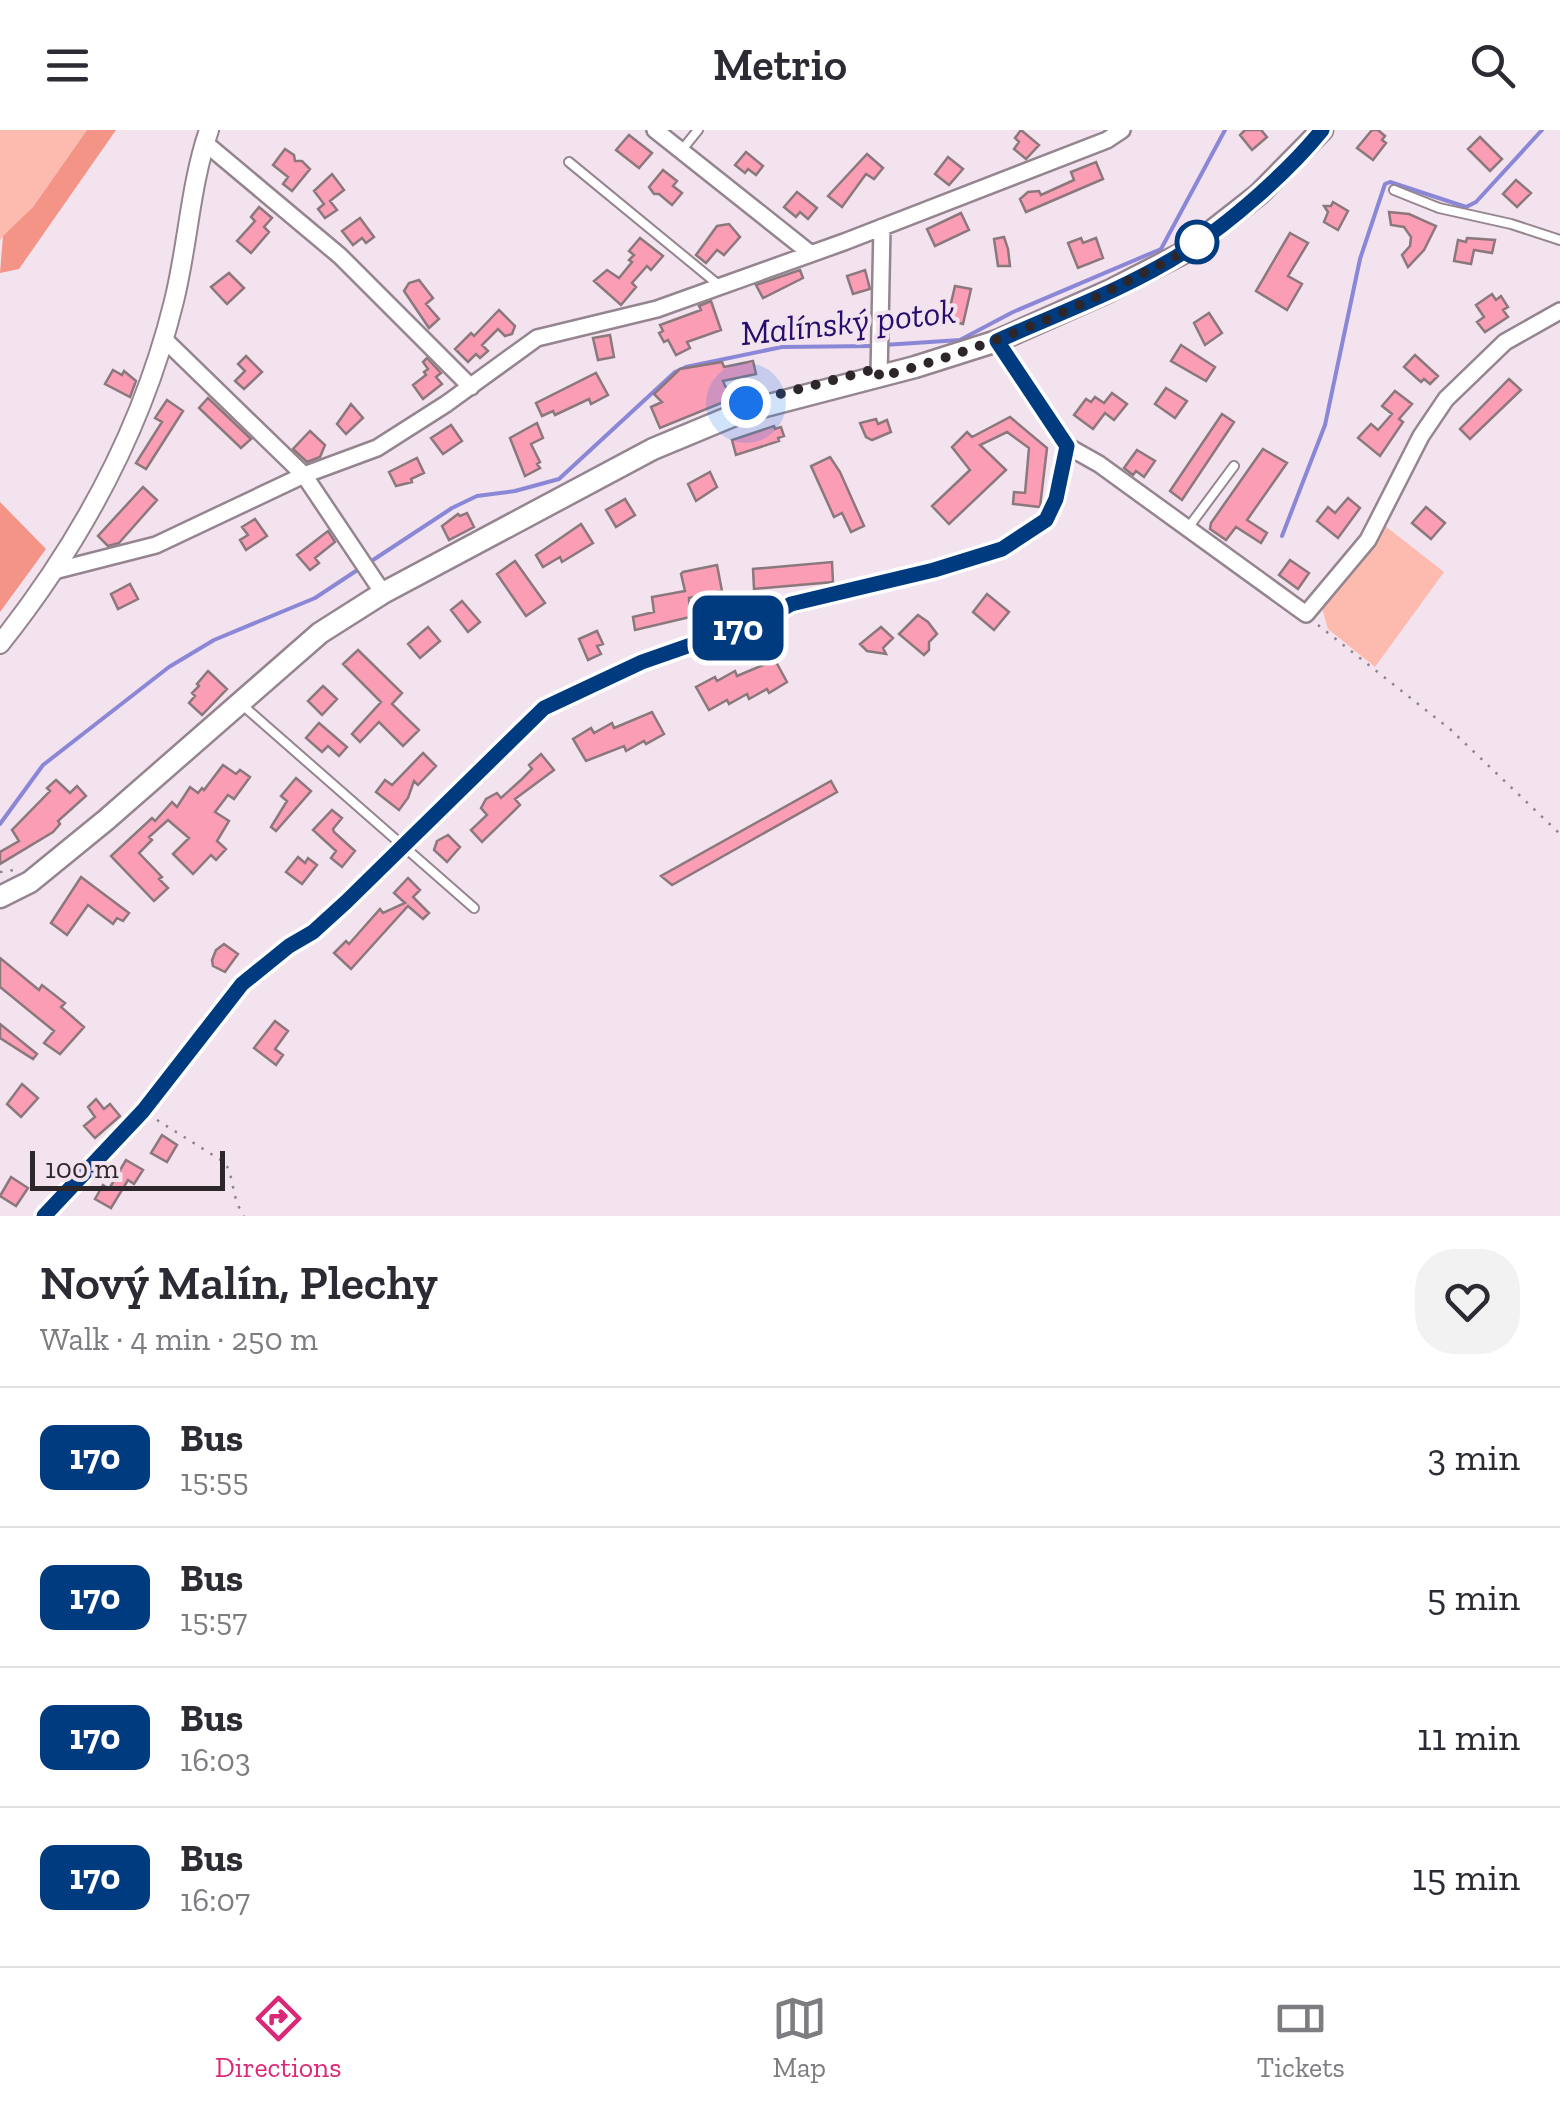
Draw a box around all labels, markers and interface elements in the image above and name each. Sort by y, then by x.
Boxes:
icon: menu [40,38,95,93]
text: Metrio [713,38,847,92]
icon: search [1465,38,1520,93]
unlabelled marker [1176,221,1218,263]
water label: Malínský potok [738,290,958,354]
your location [721,378,771,428]
line badge: 170 [680,596,796,660]
text: 170 [713,607,763,649]
scale bar [30,1146,225,1190]
text: 100 m [45,1152,119,1185]
button: heart [1415,1249,1520,1354]
text: Nový Malín, Plechy [40,1254,438,1311]
text: Walk · 4 min · 250 m [40,1320,318,1358]
text: Bus [180,1415,243,1461]
text: 3 min [1428,1434,1520,1480]
text: 170 [70,1436,120,1478]
text: 15:55 [180,1461,249,1499]
text: Bus [180,1555,243,1601]
text: 5 min [1427,1574,1520,1620]
text: 170 [70,1576,120,1618]
text: 15:57 [180,1601,247,1639]
text: Bus [180,1695,243,1741]
text: 11 min [1417,1714,1520,1760]
text: 170 [70,1716,120,1758]
text: 16:03 [180,1741,251,1779]
text: Bus [180,1835,243,1881]
text: 15 min [1412,1854,1520,1900]
text: 170 [70,1856,120,1898]
text: 16:07 [180,1881,250,1919]
tab: Directions [215,1991,341,2084]
tab: Map [772,1991,827,2084]
tab: Tickets [1257,1991,1345,2084]

